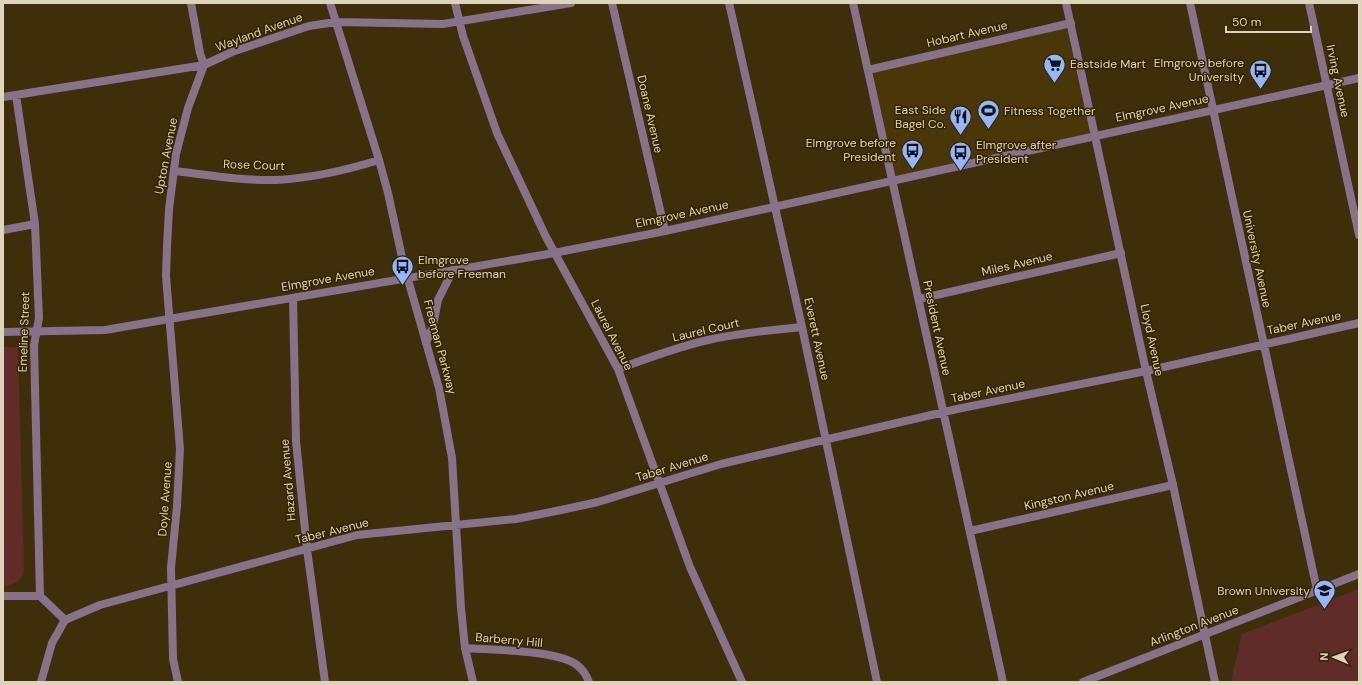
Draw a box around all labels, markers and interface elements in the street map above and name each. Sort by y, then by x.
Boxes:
scale bar [1226,8,1311,34]
street label: Wayland Avenue [213,9,305,55]
text: 50 m [1232,14,1261,30]
street label: Hobart Avenue [925,17,1009,51]
street label: Irving Avenue [1322,43,1354,119]
supermarket icon: Eastside Mart [1042,51,1068,84]
place label: Elmgrove before University [1154,55,1244,85]
place label: Eastside Mart [1070,56,1146,72]
bus stop icon: Elmgrove before University [1247,57,1273,90]
street label: Doane Avenue [633,73,667,155]
street label: Elmgrove Avenue [1114,90,1210,126]
sports icon: Fitness Together [975,98,1001,131]
place label: East Side Bagel Co. [895,102,946,132]
place label: Fitness Together [1004,103,1096,119]
restaurant icon: East Side Bagel Co. [948,104,974,137]
street label: Upton Avenue [151,116,181,196]
place label: Elmgrove before President [806,135,896,165]
bus stop icon: Elmgrove before President [899,137,925,170]
place label: Elmgrove after President [976,137,1057,167]
bus stop icon: Elmgrove after President [948,139,974,172]
street label: Rose Court [223,156,285,174]
street label: Elmgrove Avenue [634,196,730,232]
street label: University Avenue [1239,209,1275,309]
street label: Miles Avenue [980,248,1054,280]
place label: Elmgrove before Freeman [418,252,506,282]
bus stop icon: Elmgrove before Freeman [390,254,416,287]
street label: Elmgrove Avenue [280,263,376,295]
street label: President Avenue [919,279,955,377]
street label: Emeline Street [15,291,33,373]
street label: Everett Avenue [800,296,834,382]
street label: Laurel Avenue [587,297,637,373]
street label: Freeman Parkway [420,298,460,396]
street label: Lloyd Avenue [1137,303,1167,378]
street label: Taber Avenue [1266,307,1343,339]
street label: Laurel Court [671,314,741,345]
street label: Taber Avenue [950,375,1027,407]
street label: Hazard Avenue [276,438,300,522]
street label: Taber Avenue [634,448,710,486]
street label: Doyle Avenue [154,461,176,537]
street label: Kingston Avenue [1023,478,1116,514]
street label: Taber Avenue [294,514,371,548]
school or university icon: Brown University [1312,578,1338,611]
place label: Brown University [1217,583,1310,599]
street label: Arlington Avenue [1147,602,1241,650]
street label: Barberry Hill [475,629,543,651]
north arrow [1314,637,1354,677]
text: N [1317,652,1331,661]

